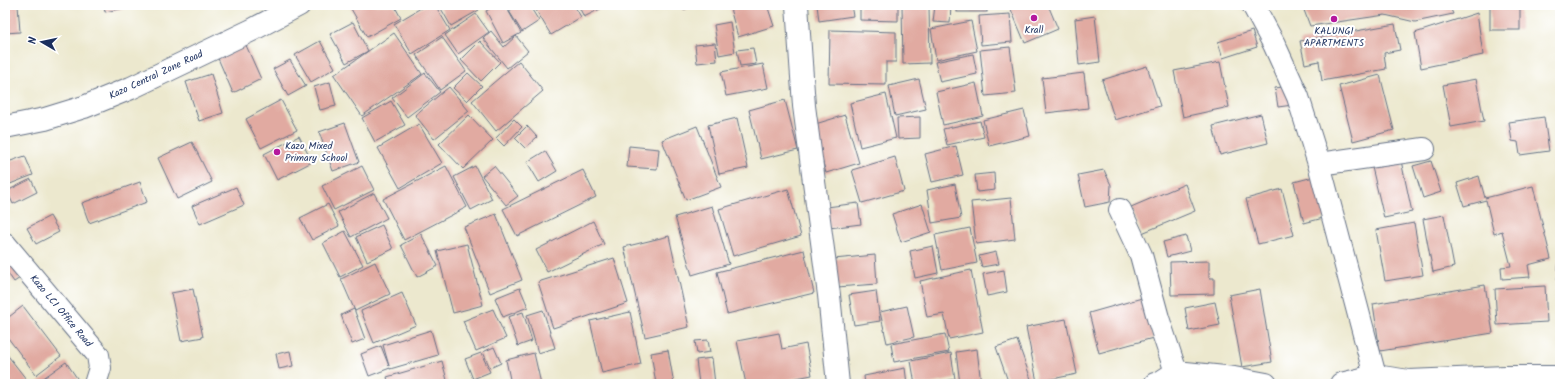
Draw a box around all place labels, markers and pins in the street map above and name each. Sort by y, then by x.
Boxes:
marker: Krall [1029,13,1039,23]
marker: KALUNGI APARTMENTS [1329,14,1339,24]
place label: Krall [1025,22,1044,38]
place label: KALUNGI APARTMENTS [1304,23,1365,51]
place label: Kazo Mixed Primary School [285,138,348,166]
marker: Kazo Mixed Primary School [272,147,282,157]

